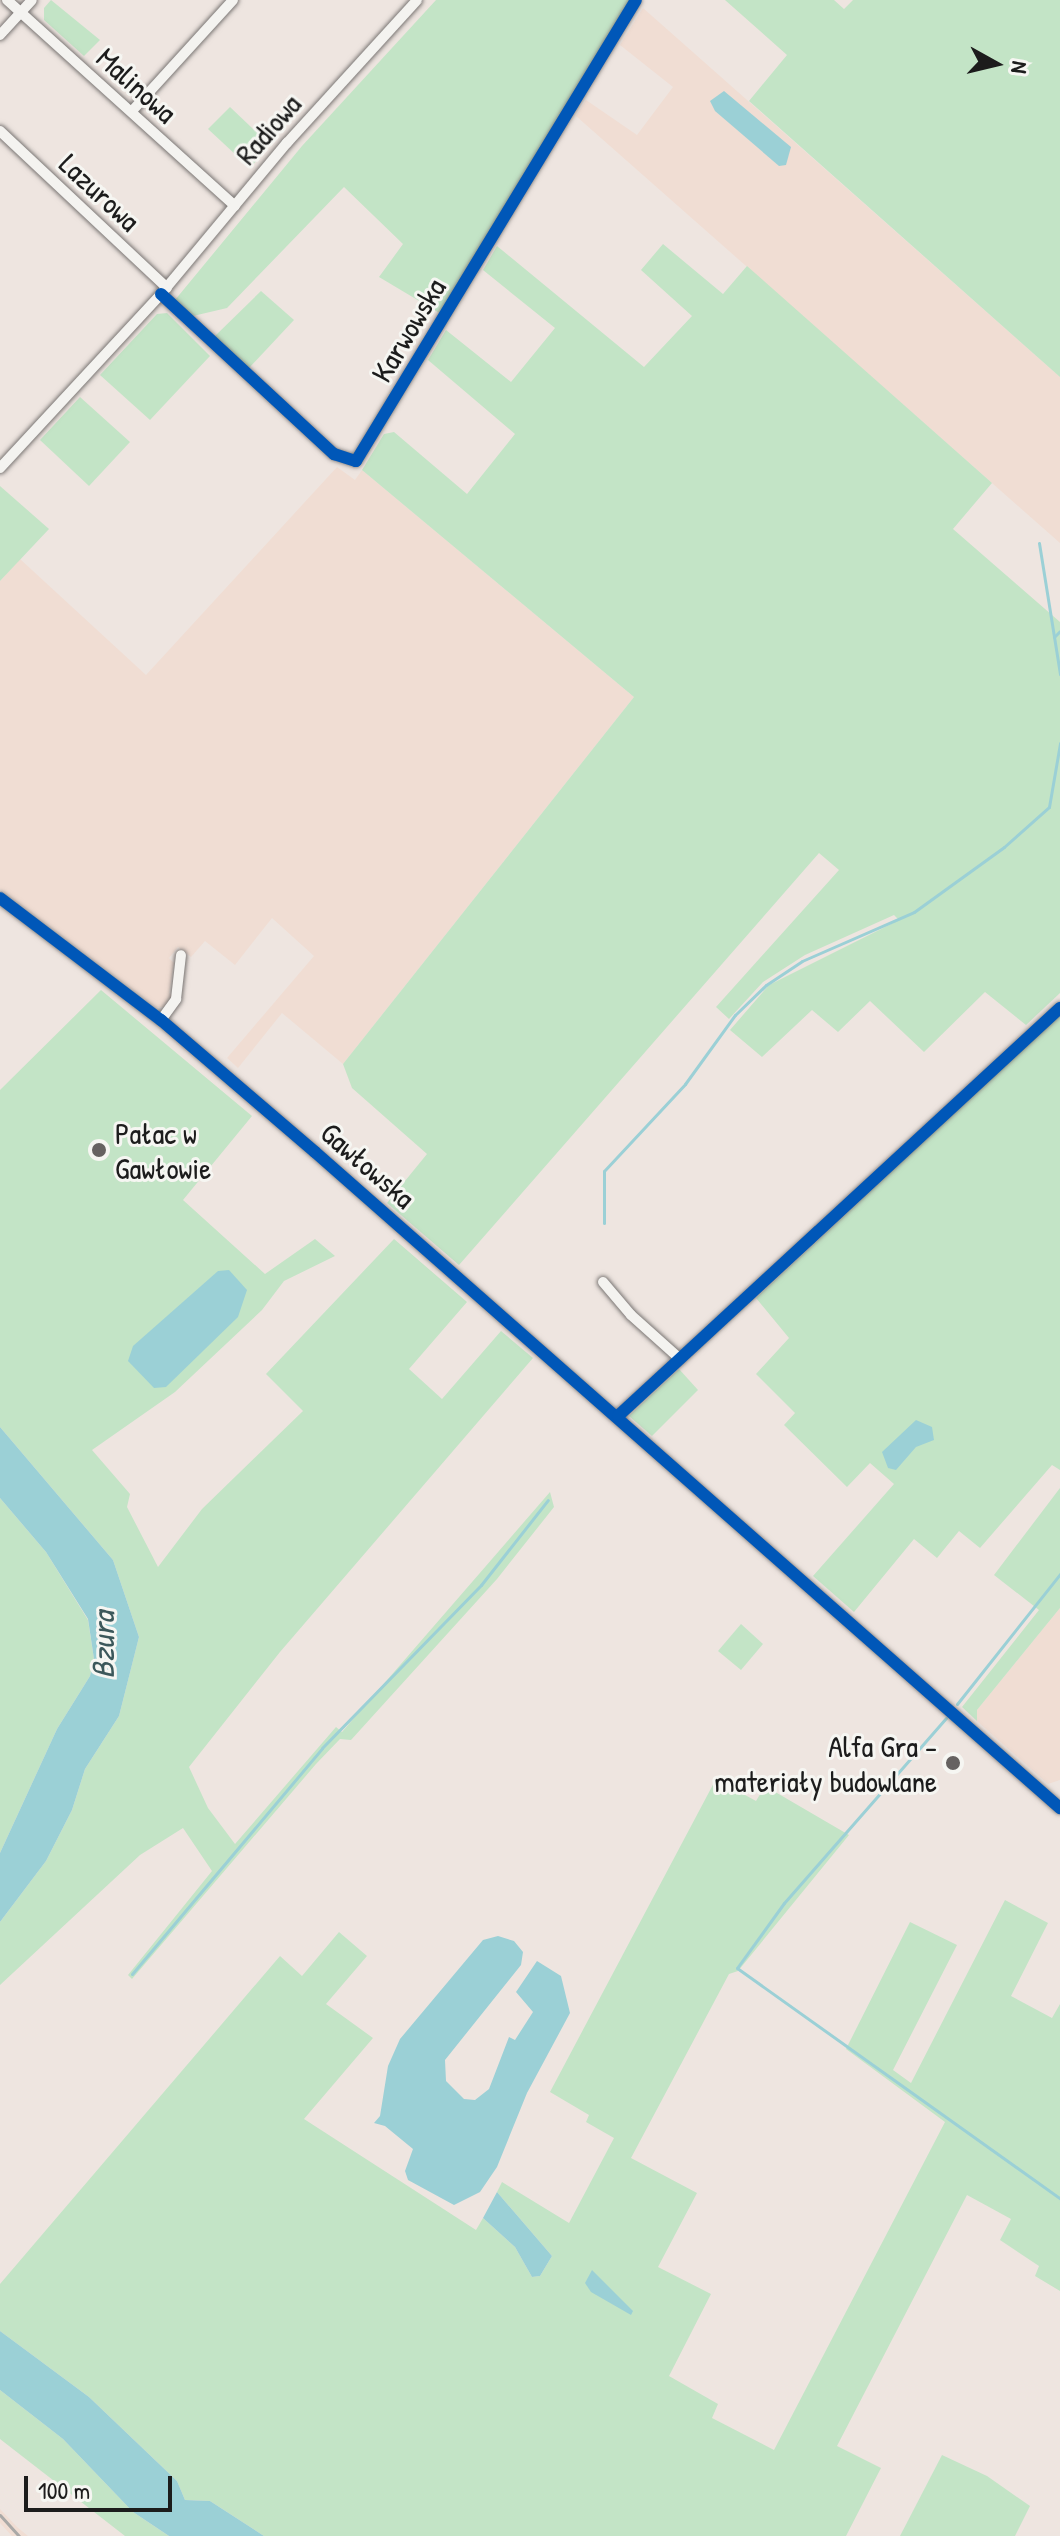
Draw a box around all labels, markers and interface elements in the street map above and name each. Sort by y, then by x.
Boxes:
north arrow [956,24,1036,104]
street label: Malinowa [89,40,185,130]
text: N [1004,59,1035,75]
street label: Radiowa [228,86,308,172]
street label: Lazurowa [52,146,148,238]
street label: Karwowska [363,272,453,388]
street label: Gawłowska [313,1114,423,1216]
place label: Pałac w Gawłowie [115,1115,211,1186]
marker: Pałac w Gawłowie [90,1141,108,1159]
water label: Bzura [84,1611,122,1679]
place label: Alfa Gra - materiały budowlane [714,1728,937,1798]
marker: Alfa Gra - materiały budowlane [944,1754,962,1772]
scale bar [28,2460,176,2510]
text: 100 m [38,2474,90,2506]

